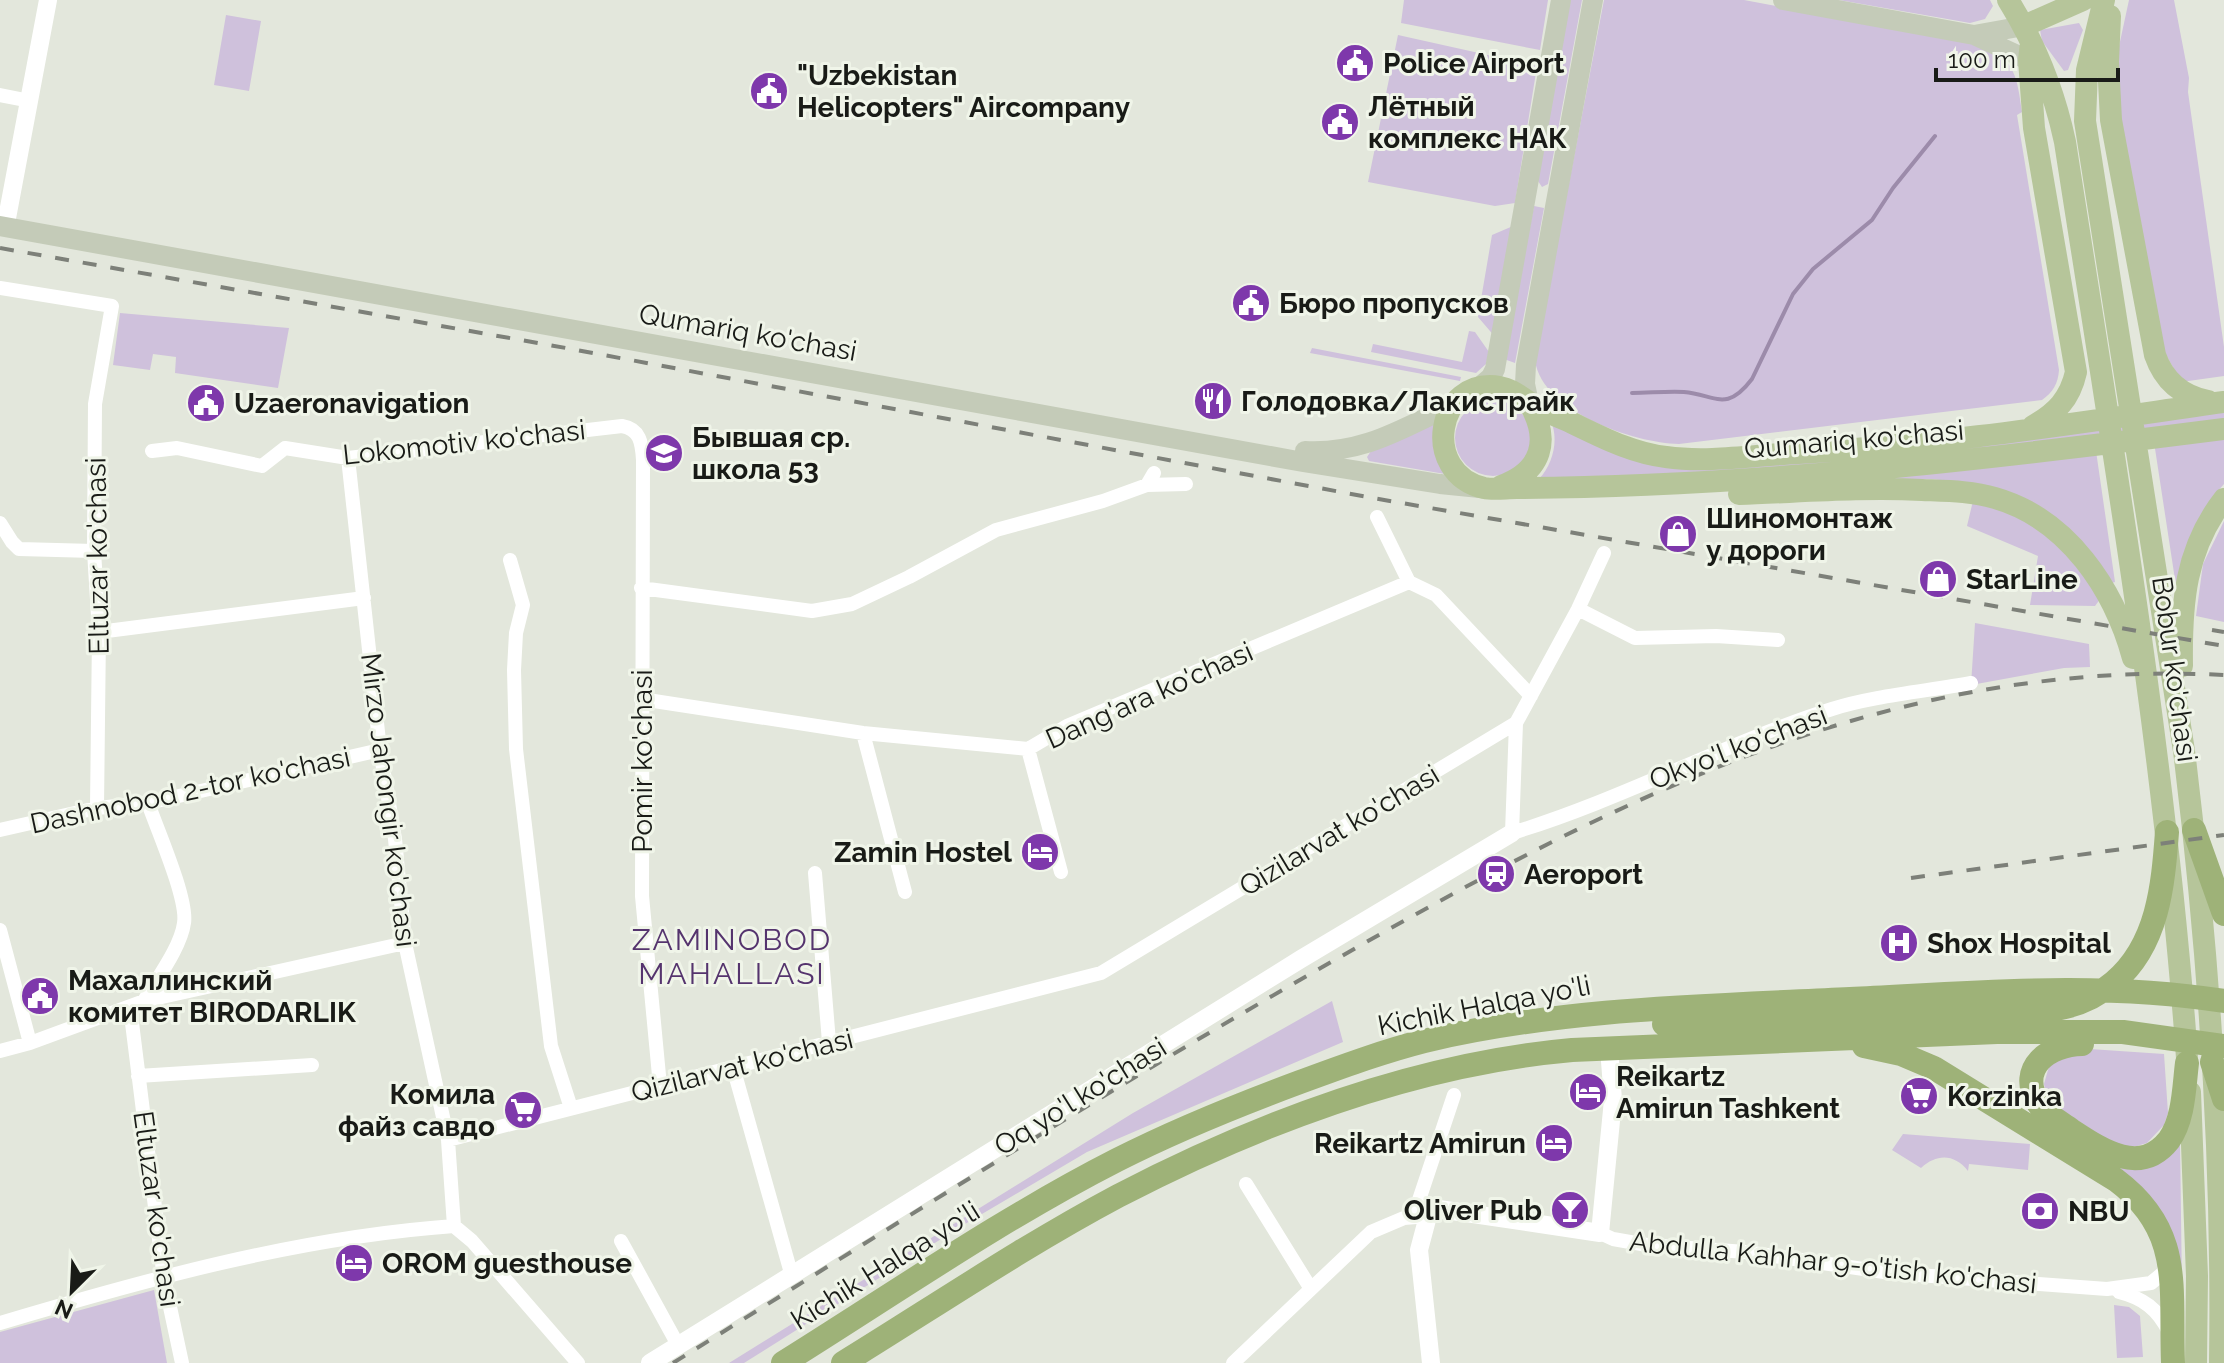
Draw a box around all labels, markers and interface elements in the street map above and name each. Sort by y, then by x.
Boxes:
scale bar [1936,32,2118,82]
public building icon: Police Airport [1334,42,1376,84]
text: 100 m [1948,45,2016,74]
place label: Police Airport [1383,47,1565,80]
place label: "Uzbekistan Helicopters" Aircompany [797,59,1131,124]
public building icon: "Uzbekistan Helicopters" Aircompany [748,70,790,112]
place label: Лётный комплекс НАК [1368,90,1567,155]
public building icon: Лётный комплекс НАК [1319,101,1361,143]
public building icon: Бюро пропусков [1230,282,1272,324]
place label: Бюро пропусков [1279,287,1509,320]
street label: Qumariq ko'chasi [637,297,859,368]
restaurant icon: Голодовка/Лакистрайк [1192,380,1234,422]
public building icon: Uzaeronavigation [185,382,227,424]
place label: Голодовка/Лакистрайк [1241,385,1575,418]
place label: Uzaeronavigation [234,387,469,420]
street label: Lokomotiv ko'chasi [341,413,587,472]
street label: Qumariq ko'chasi [1743,413,1965,466]
place label: Бывшая ср. школа 53 [692,421,850,486]
school or university icon: Бывшая ср. школа 53 [643,432,685,474]
street label: Eltuzar ko'chasi [79,457,116,655]
place label: Шиномонтаж у дороги [1706,502,1893,567]
shop icon: Шиномонтаж у дороги [1657,513,1699,555]
shop icon: StarLine [1917,558,1959,600]
place label: StarLine [1966,563,2078,596]
street label: Bobur ko'chasi [2145,574,2204,764]
street label: Dang'ara ko'chasi [1041,635,1258,756]
street label: Mirzo Jahongir ko'chasi [354,651,423,949]
street label: Pomir ko'chasi [626,669,659,853]
street label: Okyo'l ko'chasi [1645,698,1832,796]
street label: Dashnobod 2-tor ko'chasi [27,740,353,841]
street label: Qizilarvat ko'chasi [1233,758,1445,903]
hotel icon: Zamin Hostel [1019,831,1061,873]
place label: Zamin Hostel [834,836,1012,869]
station icon: Aeroport [1475,853,1517,895]
place label: Aeroport [1524,858,1643,891]
district label: ZAMINOBOD MAHALLASI [632,922,832,991]
hospital icon: Shox Hospital [1878,922,1920,964]
place label: Shox Hospital [1927,927,2111,960]
place label: Махаллинский комитет BIRODARLIK [68,964,357,1029]
street label: Kichik Halqa yo'li [1375,969,1593,1042]
public building icon: Махаллинский комитет BIRODARLIK [19,975,61,1017]
street label: Qizilarvat ko'chasi [628,1022,856,1109]
street label: Oq yo'l ko'chasi [988,1030,1172,1162]
place label: Reikartz Amirun Tashkent [1616,1060,1840,1125]
hotel icon: Reikartz Amirun Tashkent [1567,1071,1609,1113]
supermarket icon: Korzinka [1898,1075,1940,1117]
place label: Комила файз савдо [338,1078,495,1143]
place label: Korzinka [1947,1080,2062,1113]
supermarket icon: Комила файз савдо [502,1089,544,1131]
street label: Eltuzar ko'chasi [126,1109,187,1309]
hotel icon: Reikartz Amirun [1533,1122,1575,1164]
place label: Reikartz Amirun [1314,1127,1526,1160]
bar icon: Oliver Pub [1549,1189,1591,1231]
bank icon: NBU [2019,1190,2061,1232]
street label: Kichik Halqa yo'li [785,1194,986,1337]
place label: Oliver Pub [1404,1194,1542,1227]
place label: NBU [2068,1195,2129,1228]
street label: Abdulla Kahhar 9-o'tish ko'chasi [1628,1225,2038,1300]
hotel icon: OROM guesthouse [333,1242,375,1284]
place label: OROM guesthouse [382,1247,632,1280]
north arrow [32,1251,112,1331]
text: N [51,1294,77,1325]

